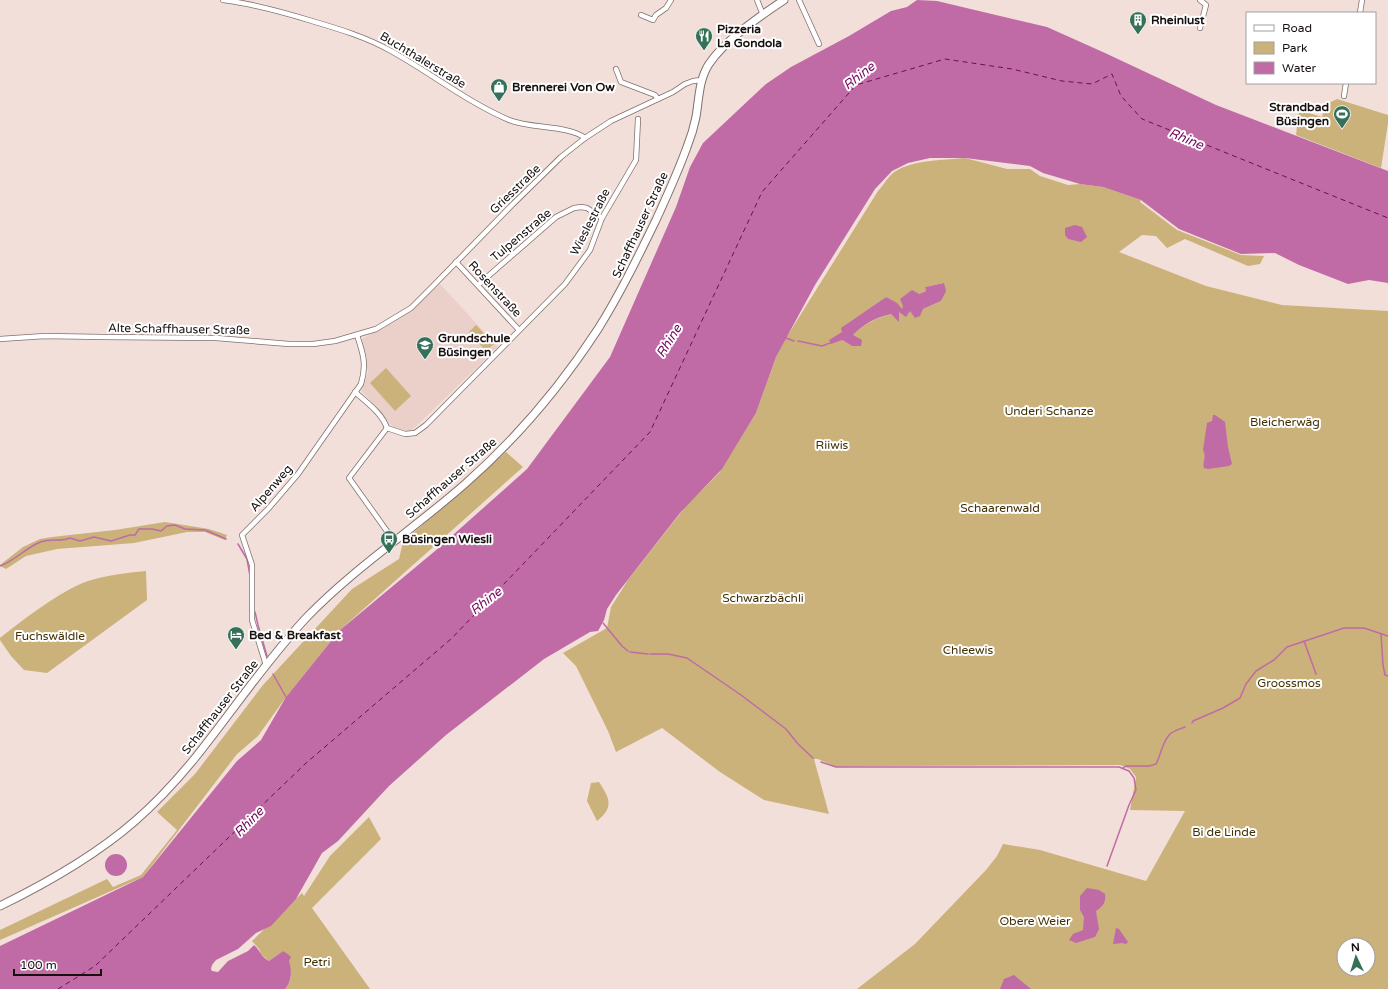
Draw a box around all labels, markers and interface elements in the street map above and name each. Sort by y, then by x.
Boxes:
building icon: Rheinlust [1128,10,1148,35]
legend [1246,12,1376,84]
place label: Rheinlust [1151,13,1205,27]
text: Road [1282,21,1312,35]
place label: Pizzeria La Gondola [717,22,782,50]
restaurant icon: Pizzeria La Gondola [694,26,714,51]
street label: Buchthalerstraße [377,29,469,91]
text: Park [1282,41,1308,55]
water label: Rhine [840,58,878,93]
text: Water [1282,61,1317,75]
shop icon: Brennerei Von Ow [489,77,509,102]
place label: Brennerei Von Ow [512,80,615,94]
place label: Strandbad Büsingen [1269,100,1329,129]
sports icon: Strandbad Büsingen [1332,104,1352,129]
water label: Rhine [1166,125,1206,153]
street label: Griesstraße [487,161,543,217]
street label: Schaffhauser Straße [609,169,671,280]
street label: Wieslestraße [567,186,613,258]
street label: Tulpenstraße [488,206,554,264]
street label: Rosenstraße [466,258,525,320]
street label: Alte Schaffhauser Straße [108,321,250,337]
water label: Rhine [653,321,686,360]
place label: Grundschule Büsingen [438,331,511,360]
school or university icon: Grundschule Büsingen [415,335,435,360]
park label: Underi Schanze [1004,404,1094,418]
park label: Bleicherwäg [1250,415,1320,429]
street label: Schaffhauser Straße [403,435,499,521]
park label: Riiwis [816,438,849,452]
street label: Alpenweg [247,462,295,514]
park label: Schaarenwald [960,501,1040,515]
bus stop icon: Büsingen Wiesli [379,529,399,554]
place label: Büsingen Wiesli [402,532,492,547]
water label: Rhine [467,583,505,618]
park label: Schwarzbächli [722,591,804,605]
hotel icon: Bed & Breakfast [226,625,246,650]
place label: Bed & Breakfast [249,628,341,642]
park label: Fuchswäldle [15,629,85,643]
park label: Chleewis [943,643,993,657]
street label: Schaffhauser Straße [179,657,261,757]
park label: Groossmos [1257,676,1321,690]
water label: Rhine [231,803,268,840]
park label: Bi de Linde [1192,825,1256,839]
park label: Obere Weier [999,914,1071,928]
north arrow [1336,937,1376,977]
text: N [1350,941,1360,954]
scale bar [14,951,101,977]
park label: Petri [304,955,330,969]
text: 100 m [20,958,57,972]

